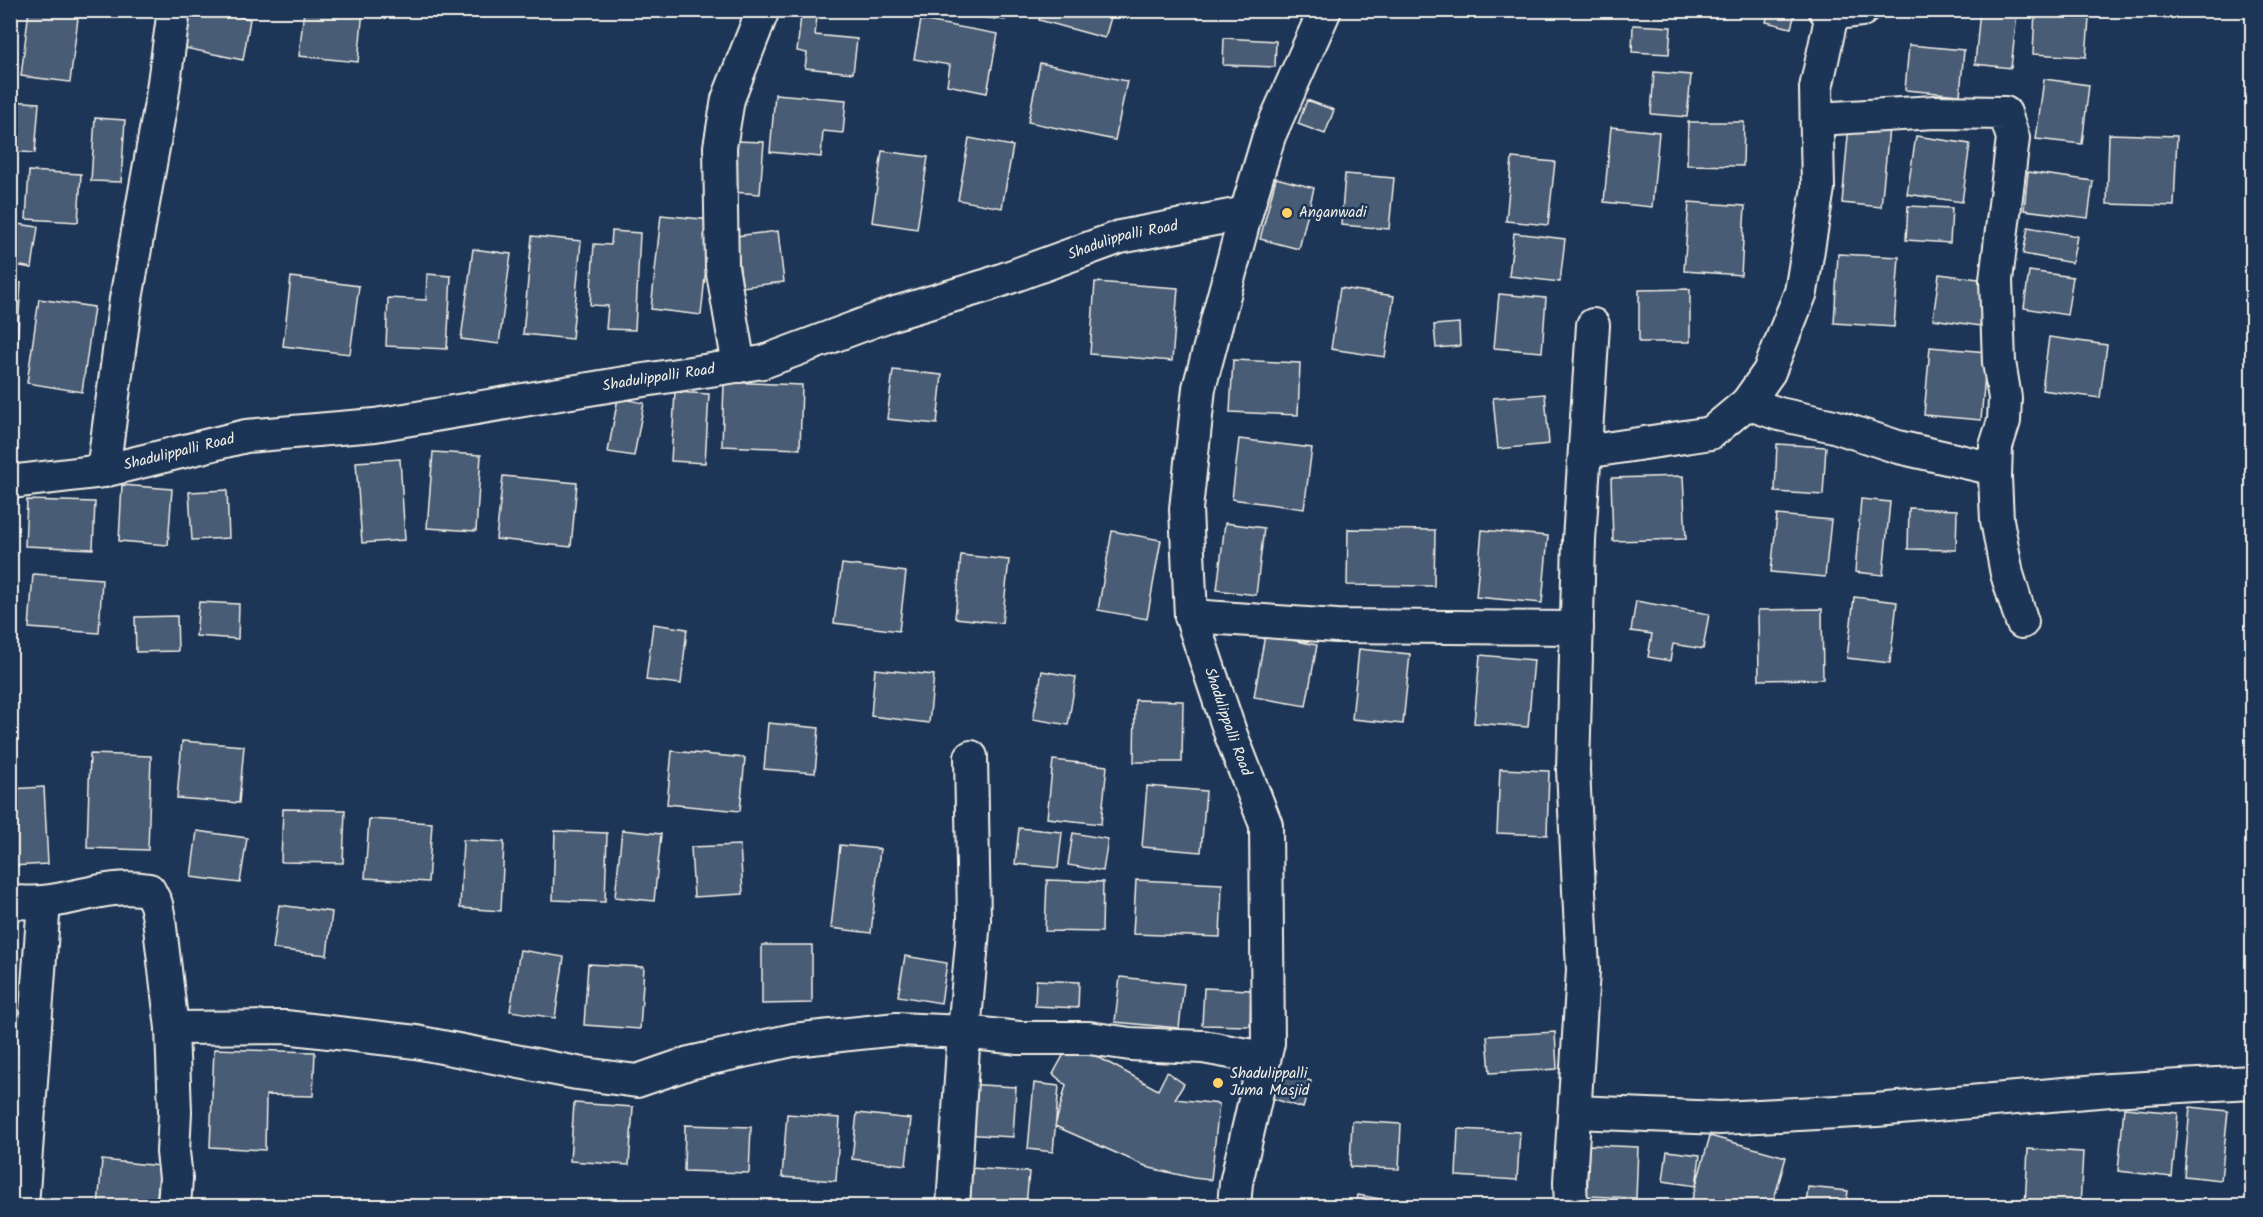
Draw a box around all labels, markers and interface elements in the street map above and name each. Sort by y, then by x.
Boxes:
place label: Anganwadi [1299,201,1368,225]
marker: Anganwadi [1280,206,1294,220]
street label: Shadulippalli Road [1065,214,1181,267]
street label: Shadulippalli Road [601,357,717,399]
street label: Shadulippalli Road [121,427,238,478]
street label: Shadulippalli Road [1197,664,1258,780]
place label: Shadulippalli Juma Masjid [1230,1062,1310,1103]
marker: Shadulippalli Juma Masjid [1211,1076,1225,1090]

